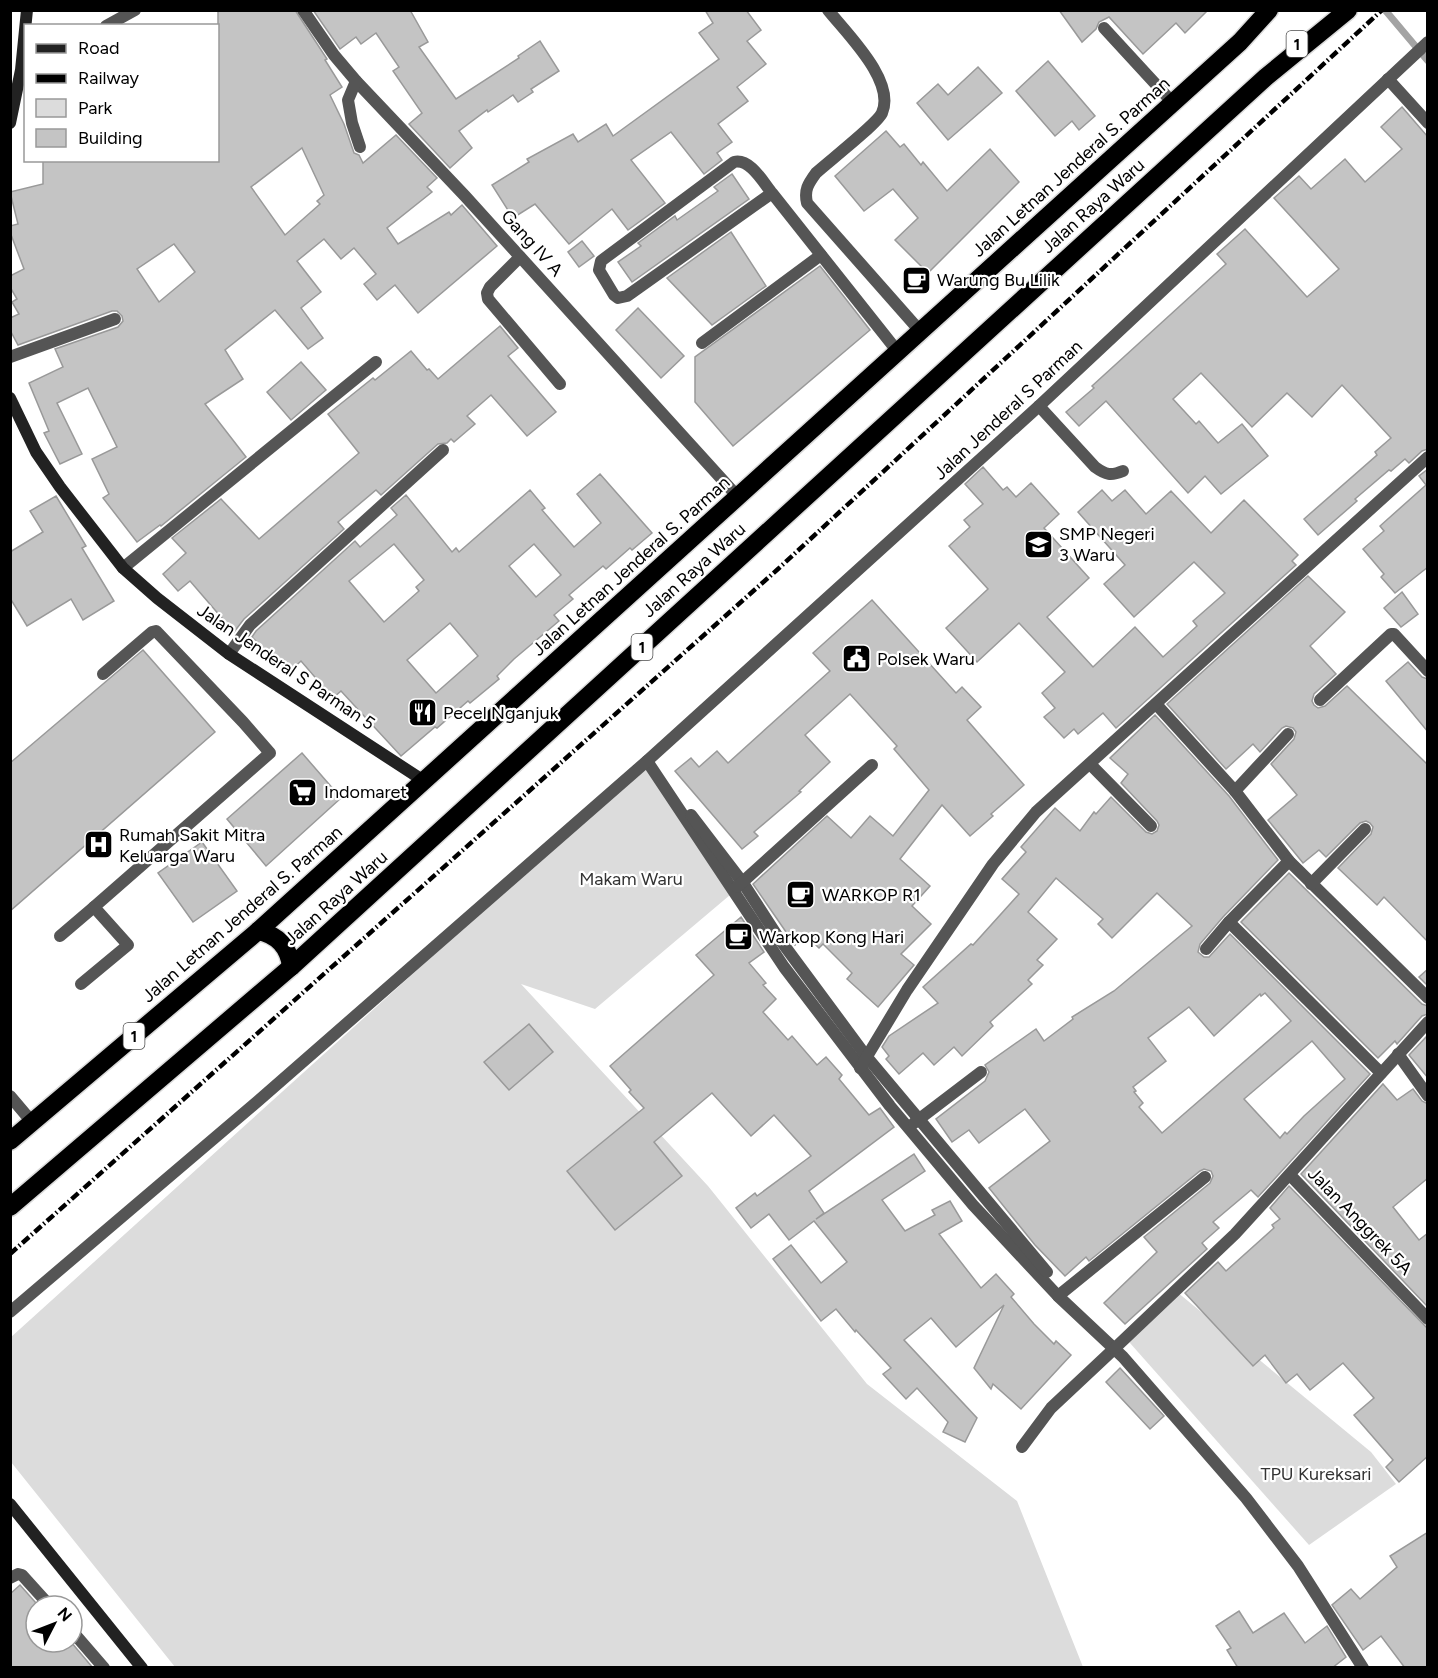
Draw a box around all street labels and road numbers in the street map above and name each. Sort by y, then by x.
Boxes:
road number: 1 [1286,31,1308,57]
street label: Jalan Letnan Jenderal S. Parman [968,72,1174,262]
street label: Jalan Raya Waru [1037,154,1149,258]
street label: Gang IV A [496,205,568,281]
street label: Jalan Jenderal S Parman [929,336,1087,484]
street label: Jalan Letnan Jenderal S. Parman [528,471,734,661]
street label: Jalan Raya Waru [638,518,750,622]
street label: Jalan Jenderal S Parman 5 [193,599,379,735]
road number: 1 [632,634,652,660]
street label: Jalan Letnan Jenderal S. Parman [137,821,347,1007]
street label: Jalan Raya Waru [280,846,392,950]
road number: 1 [124,1023,144,1049]
street label: Jalan Anggrek 5A [1303,1163,1417,1279]

